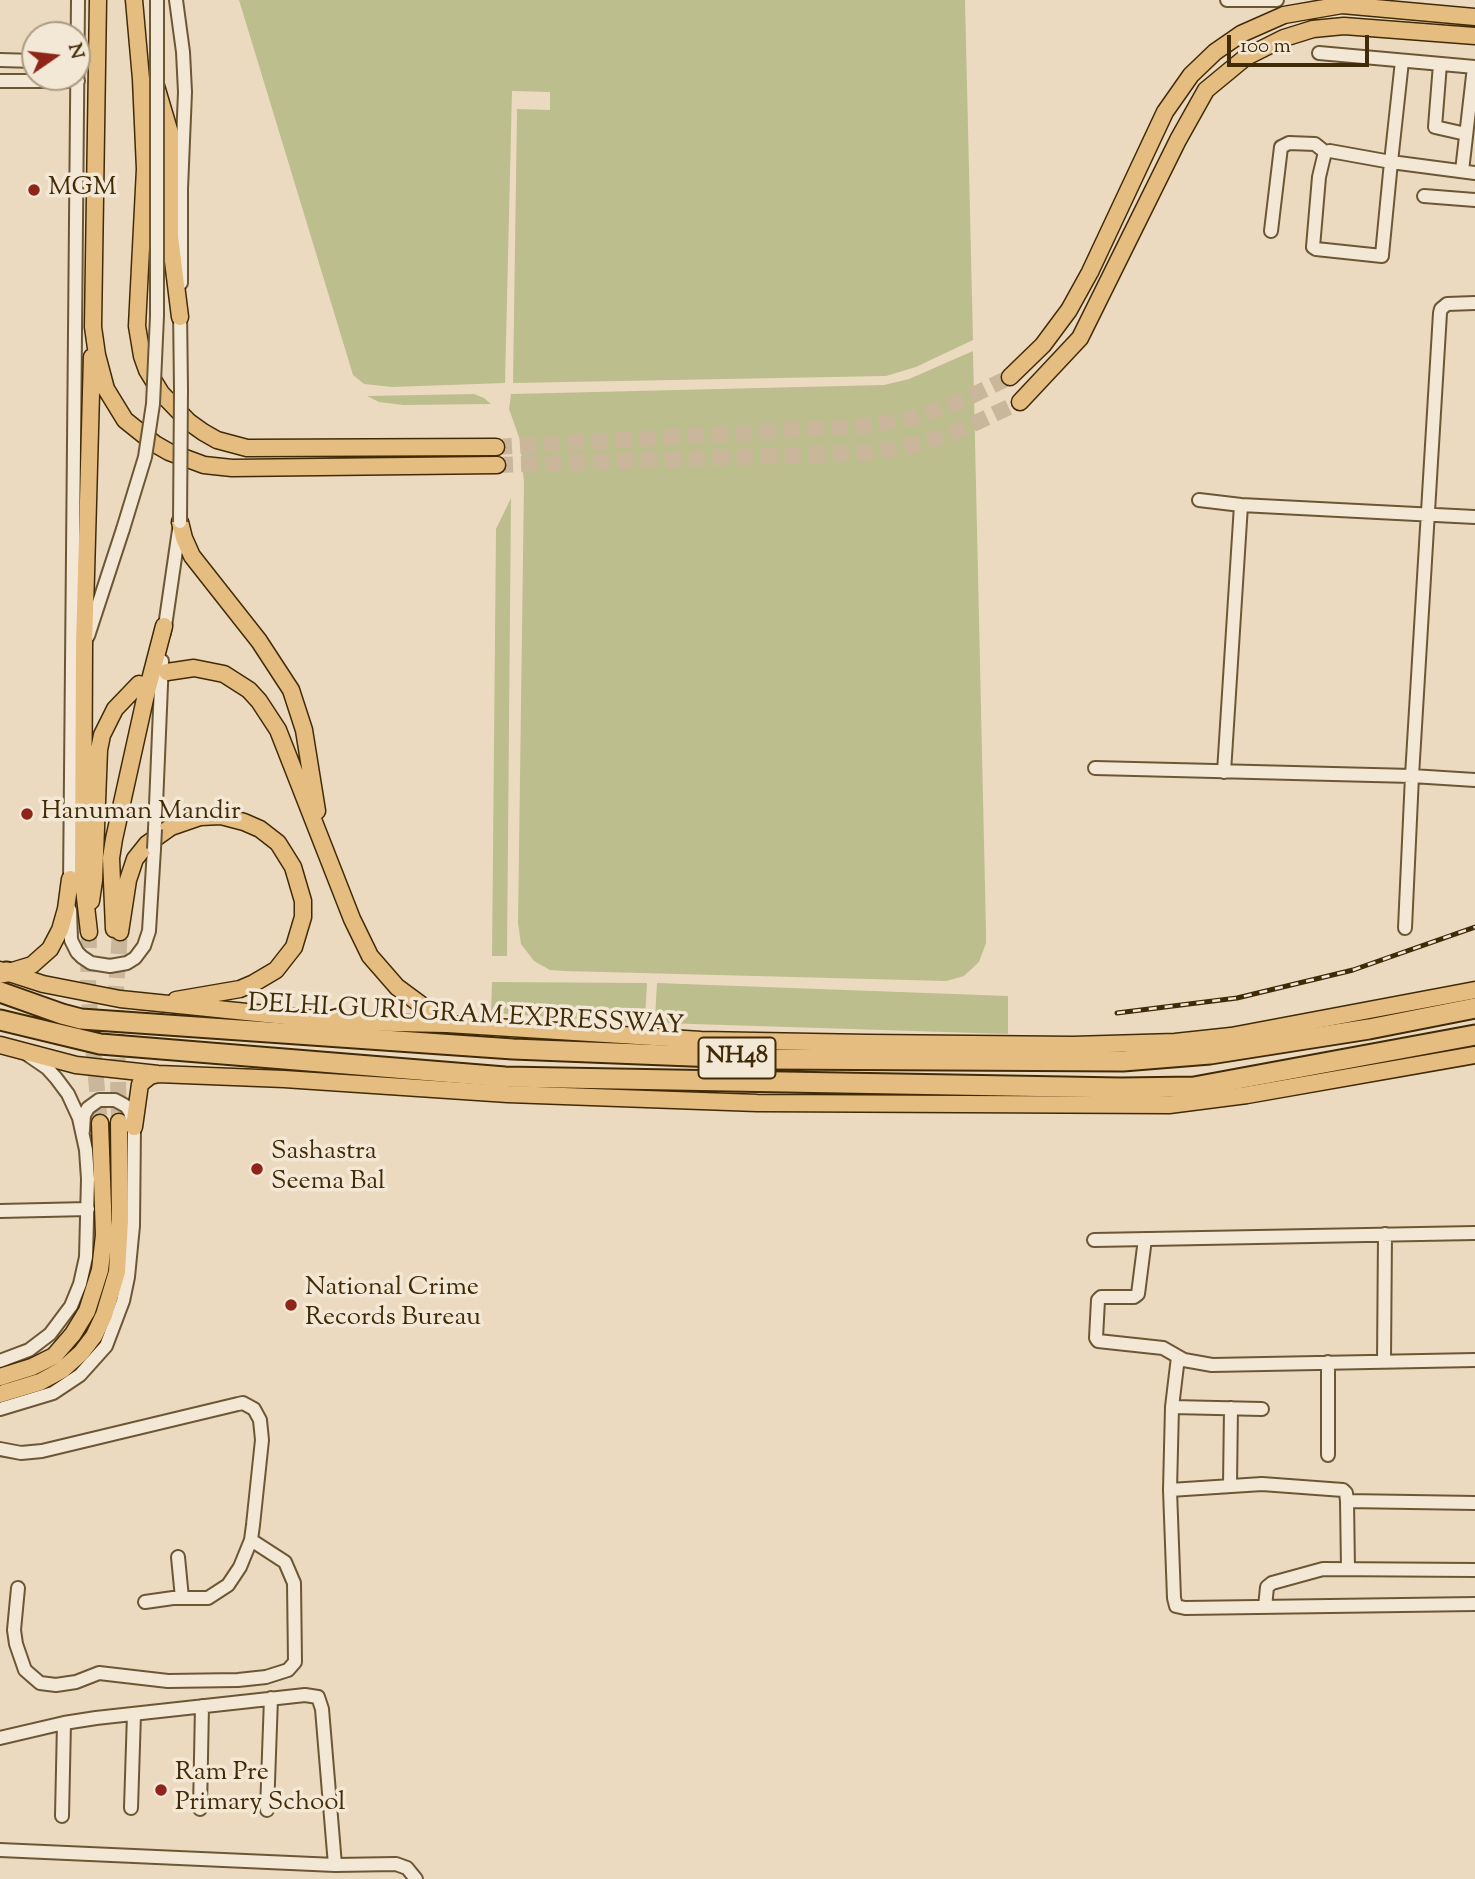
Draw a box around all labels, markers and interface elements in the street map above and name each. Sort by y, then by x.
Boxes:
north arrow [21,21,91,91]
scale bar [1230,21,1372,65]
text: 100 m [1240,32,1291,62]
text: N [60,41,90,62]
place label: MGM [48,174,117,206]
marker: MGM [26,182,42,198]
place label: Hanuman Mandir [41,798,241,830]
marker: Hanuman Mandir [19,806,35,822]
street label: DELHI-GURUGRAM EXPRESSWAY [247,990,685,1044]
road number: NH48 [698,1038,776,1078]
place label: Sashastra Seema Bal [271,1138,385,1200]
marker: Sashastra Seema Bal [249,1161,265,1177]
place label: National Crime Records Bureau [305,1274,481,1336]
marker: National Crime Records Bureau [283,1297,299,1313]
place label: Ram Pre Primary School [175,1759,345,1820]
marker: Ram Pre Primary School [153,1782,169,1798]

